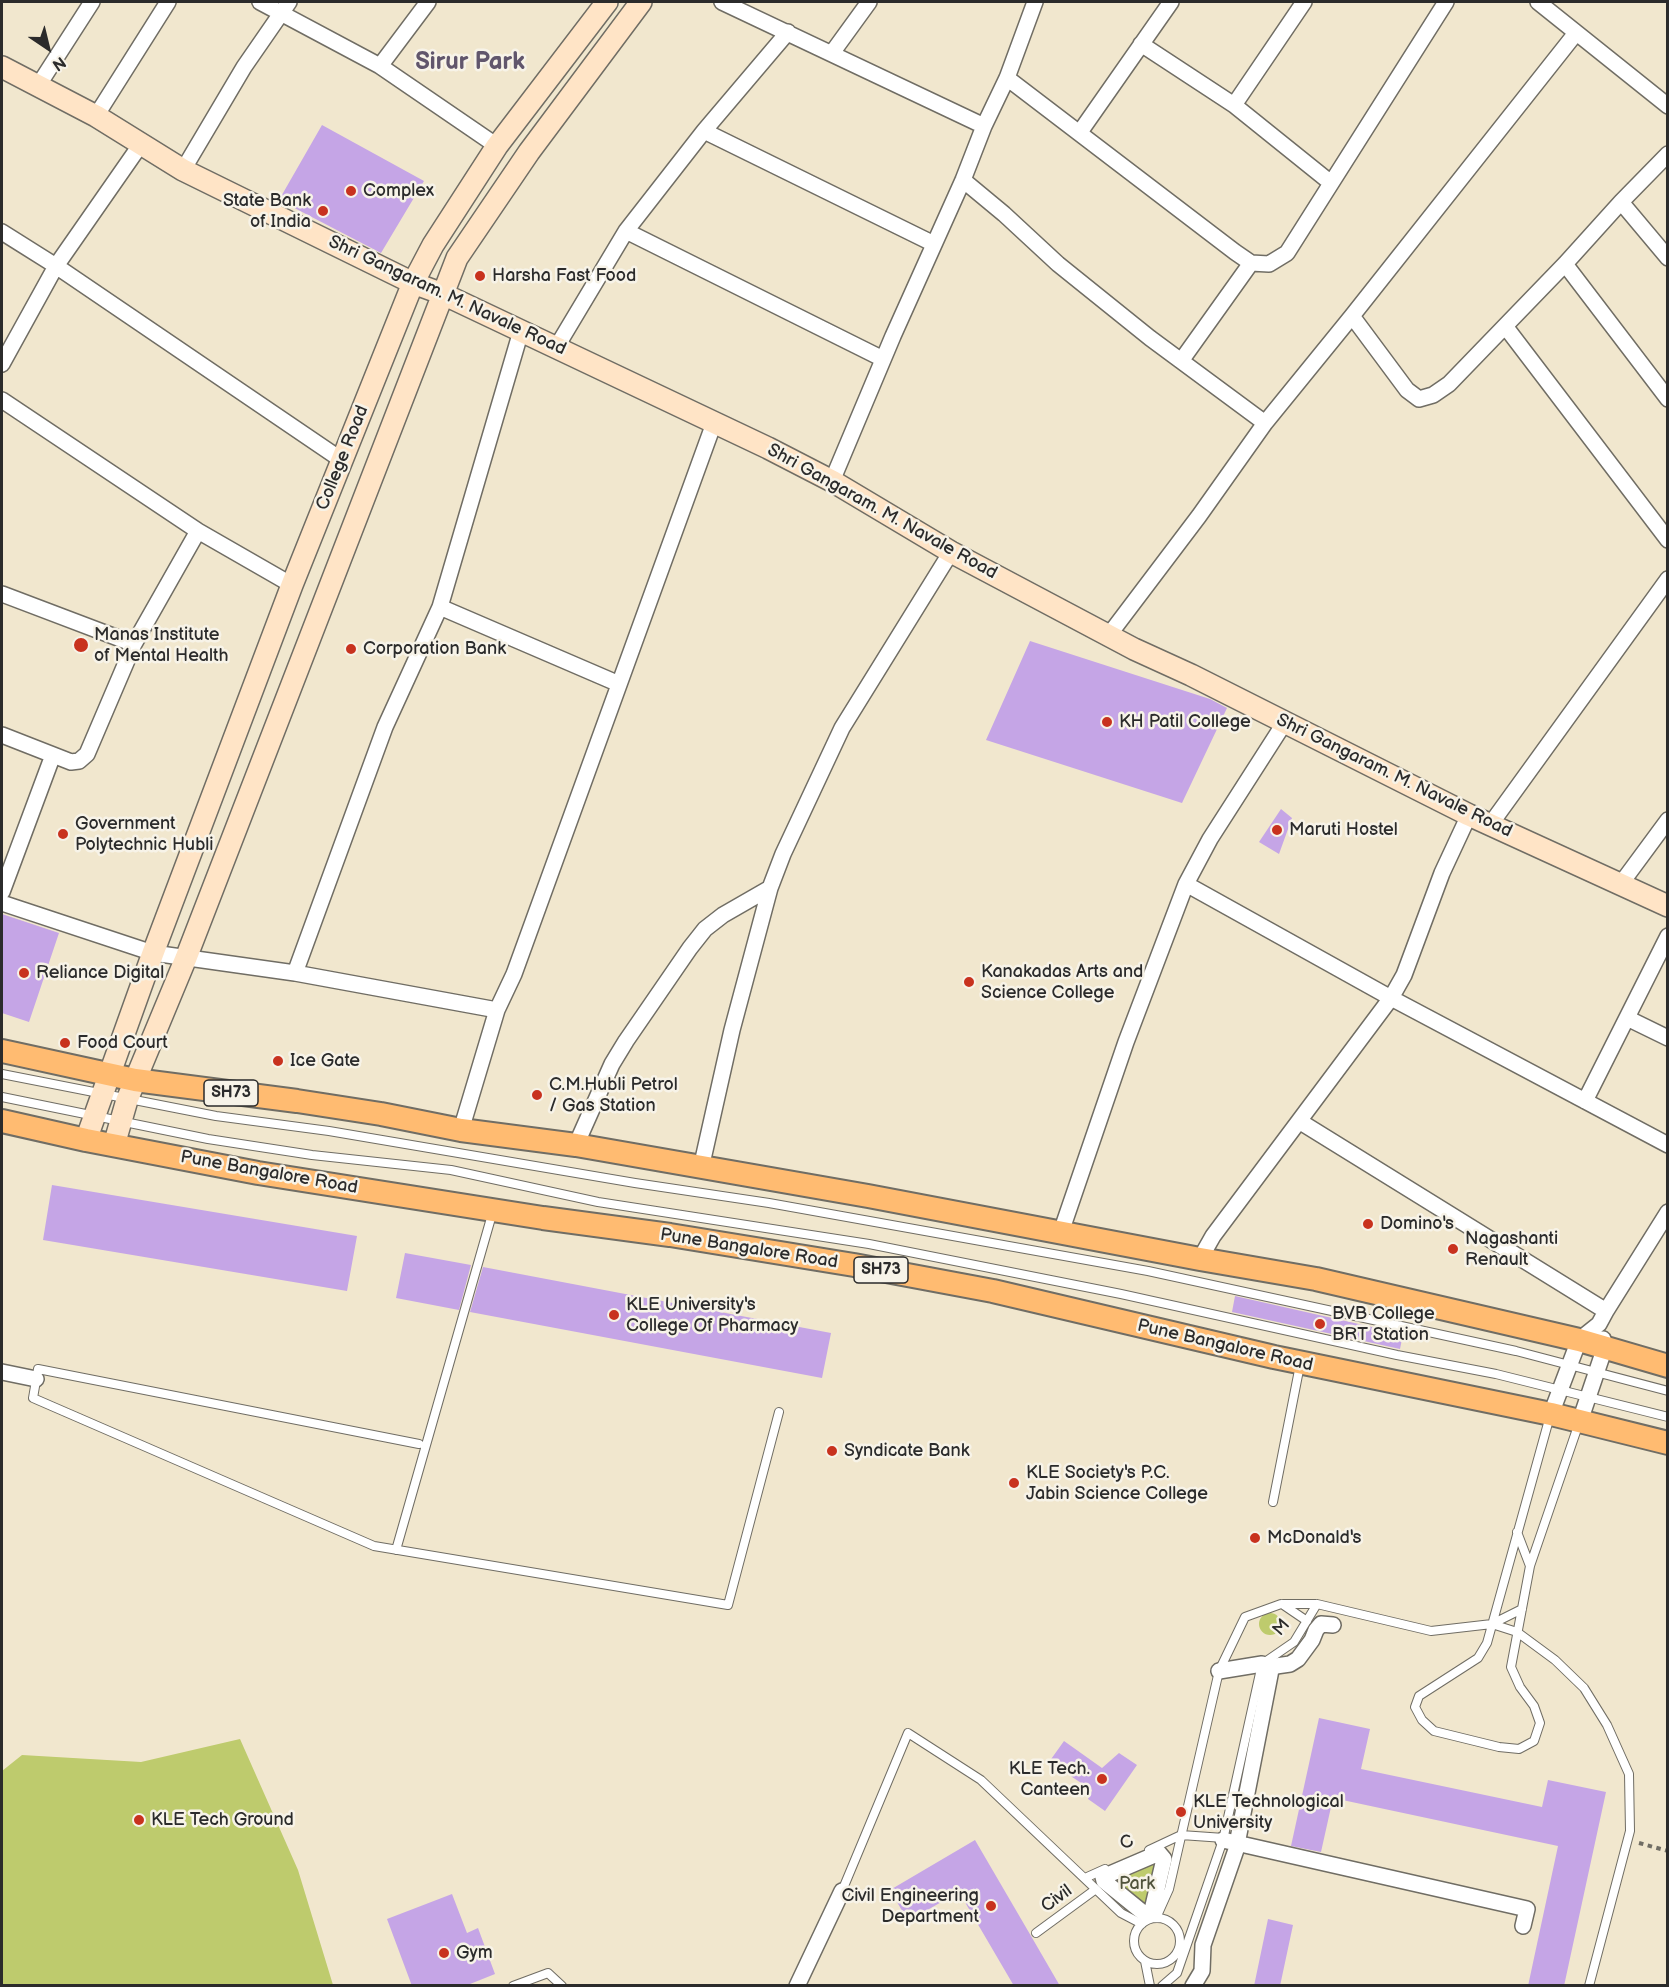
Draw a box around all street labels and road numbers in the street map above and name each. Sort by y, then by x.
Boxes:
street label: Shri Gangaram. M. Navale Road [325,231,569,361]
street label: College Road [312,402,374,514]
street label: Shri Gangaram. M. Navale Road [763,440,1001,584]
street label: Shri Gangaram. M. Navale Road [1273,709,1515,843]
road number: SH73 [204,1080,258,1106]
street label: Pune Bangalore Road [179,1147,359,1199]
street label: Pune Bangalore Road [659,1224,839,1274]
road number: SH73 [854,1257,908,1283]
street label: Pune Bangalore Road [1135,1315,1315,1377]
street label: M [1269,1615,1295,1641]
street label: C [1117,1831,1137,1855]
street label: Civil [1037,1880,1077,1918]

